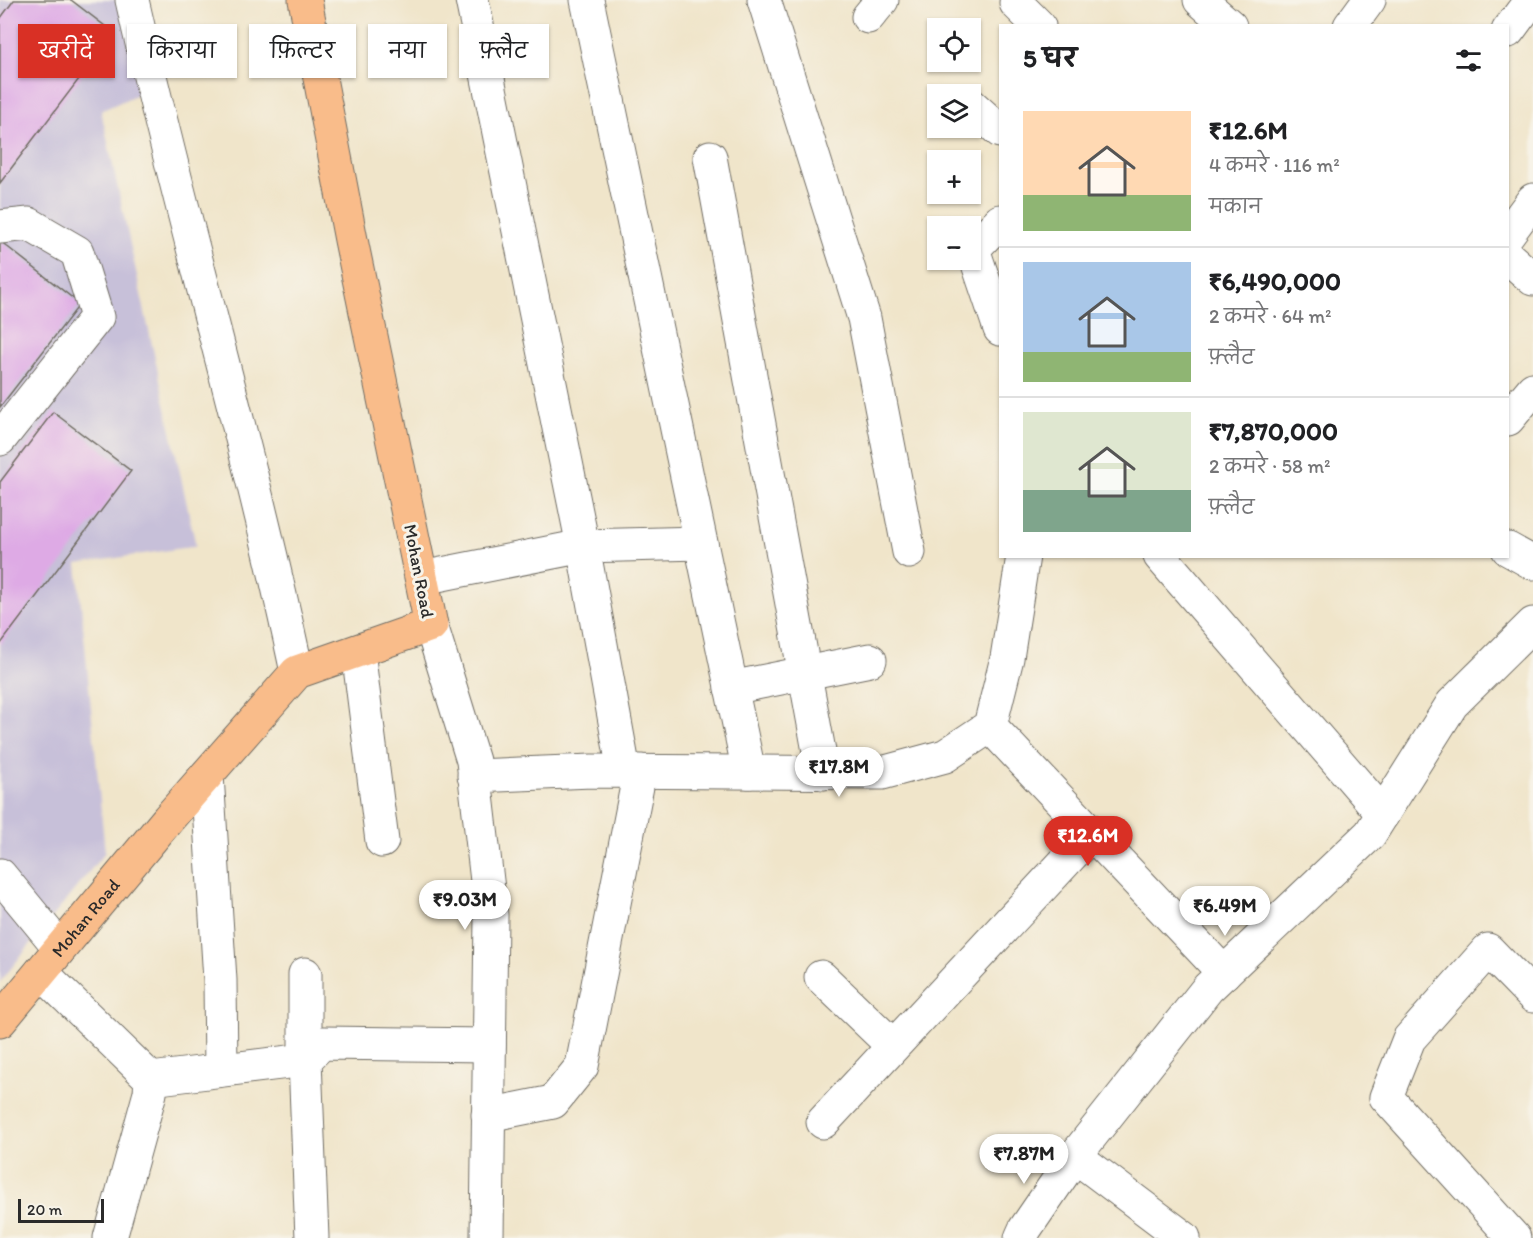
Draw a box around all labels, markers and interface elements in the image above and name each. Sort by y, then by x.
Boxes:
map controls [927,18,981,270]
button: locate [927,18,981,72]
chip: खरीदें [18,24,115,78]
chip: किराया [127,24,237,78]
chip: फ़िल्टर [249,24,356,78]
chip: नया [368,24,447,78]
chip: फ़्लैट [459,24,549,78]
text: 5 घर [1023,42,1077,74]
icon: filters [1452,44,1485,77]
button: layers [927,84,981,138]
text: ₹12.6M [1209,114,1288,146]
icon: home [1071,135,1143,207]
button: + [927,150,981,204]
text: 4 कमरे · 116 m² [1209,153,1340,177]
text: मकान [1209,194,1262,218]
button: − [927,216,981,270]
text: ₹6,490,000 [1209,265,1341,297]
icon: home [1071,286,1143,358]
text: 2 कमरे · 64 m² [1209,304,1332,328]
text: फ़्लैट [1209,345,1255,369]
text: ₹7,870,000 [1209,415,1338,447]
icon: home [1071,436,1143,508]
text: 2 कमरे · 58 m² [1209,454,1330,478]
text: फ़्लैट [1209,495,1255,519]
street label: Mohan Road [399,522,439,620]
pin: ₹17.8M [790,747,888,798]
text: ₹17.8M [809,754,869,778]
pin: ₹12.6M [1039,816,1137,867]
text: ₹12.6M [1058,823,1118,847]
street label: Mohan Road [47,874,125,962]
pin: ₹9.03M [416,880,514,931]
pin: ₹6.49M [1176,886,1274,937]
text: ₹9.03M [433,887,497,911]
text: ₹6.49M [1193,893,1257,917]
pin: ₹7.87M [975,1134,1073,1185]
text: ₹7.87M [993,1141,1055,1165]
scale bar [18,1196,104,1224]
text: 20 m [27,1200,62,1219]

